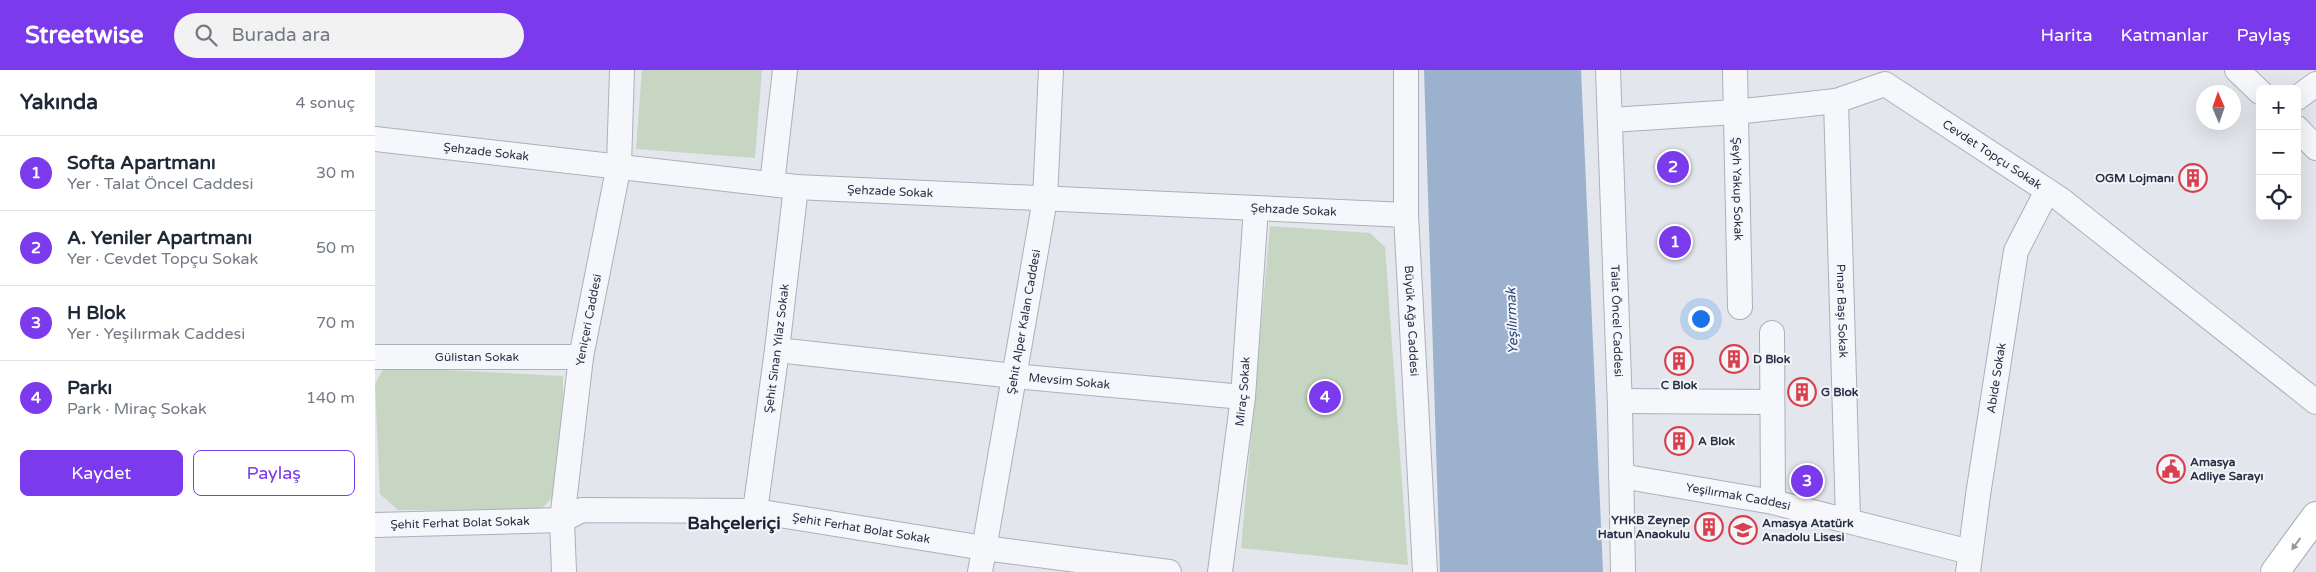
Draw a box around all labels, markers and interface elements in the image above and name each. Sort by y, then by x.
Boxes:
search box [174,13,524,58]
text: Streetwise [25,21,144,50]
icon: search [192,21,220,49]
text: Burada ara [232,24,330,46]
text: Harita [2040,24,2093,46]
text: Katmanlar [2121,24,2209,46]
text: Paylaş [2237,24,2291,46]
north arrow [2196,85,2241,130]
map controls [2256,85,2301,220]
button: + [2256,85,2301,130]
text: Yakında [20,90,98,115]
text: 4 sonuç [295,93,355,113]
street label: Cevdet Topçu Sokak [1940,117,2045,192]
button: − [2256,130,2301,175]
street label: Şeyh Yakup Sokak [1729,137,1746,241]
street label: Şehzade Sokak [443,140,530,164]
pin: 2 [1657,148,1689,186]
text: Softa Apartmanı [67,152,216,174]
text: 1 [31,163,41,183]
text: 30 m [316,163,355,183]
building icon: OGM Lojmanı [2178,163,2208,193]
place label: OGM Lojmanı [2095,171,2174,186]
text: Yer · Talat Öncel Caddesi [67,174,253,194]
button: locate [2256,175,2301,220]
street label: Şehzade Sokak [847,182,934,200]
street label: Şehzade Sokak [1250,201,1338,219]
pin: 1 [1659,223,1691,261]
text: A. Yeniler Apartmanı [67,227,252,249]
text: 2 [31,238,41,258]
text: 50 m [316,238,355,258]
street label: Şehit Alper Kalan Caddesi [1004,248,1043,395]
text: Yer · Cevdet Topçu Sokak [67,249,258,269]
street label: Talat Öncel Caddesi [1608,264,1626,377]
street label: Pınar Başı Sokak [1834,264,1850,359]
street label: Büyük Ağa Caddesi [1402,265,1422,377]
street label: Yeniçeri Caddesi [573,273,604,367]
street label: Şehit Sinan Yılaz Sokak [761,283,792,414]
water label: Yeşilırmak [1502,286,1522,355]
text: H Blok [67,302,126,324]
your location [1688,306,1714,332]
text: 3 [31,313,41,333]
text: 70 m [316,313,355,333]
text: Yer · Yeşilırmak Caddesi [67,324,245,344]
street label: Abide Sokak [1984,341,2009,414]
building icon: D Blok [1719,344,1749,374]
building icon: C Blok [1664,346,1694,376]
street label: Gülistan Sokak [435,350,520,364]
place label: D Blok [1753,352,1791,366]
street label: Miraç Sokak [1232,356,1253,427]
street label: Mevsim Sokak [1028,370,1111,392]
text: Parkı [67,377,112,399]
building icon: G Blok [1787,377,1817,407]
pin: 4 [1309,378,1341,416]
place label: C Blok [1661,378,1698,392]
place label: G Blok [1821,385,1859,399]
text: 4 [31,388,41,408]
text: 140 m [306,388,355,408]
text: Park · Miraç Sokak [67,399,207,419]
building icon: A Blok [1664,426,1694,456]
place label: A Blok [1698,434,1736,448]
button: Kaydet [20,450,183,496]
button: Paylaş [193,450,355,496]
public building icon: Amasya Adliye Sarayı [2156,454,2186,484]
place label: Amasya Adliye Sarayı [2190,455,2263,484]
pin: 3 [1791,462,1823,500]
street label: Yeşilırmak Caddesi [1685,480,1792,513]
street label: Şehit Ferhat Bolat Sokak [791,510,932,546]
district label: Bahçeleriçi [687,512,781,534]
building icon: YHKB Zeynep Hatun Anaokulu [1694,512,1724,542]
place label: YHKB Zeynep Hatun Anaokulu [1598,513,1690,541]
street label: Şehit Ferhat Bolat Sokak [390,514,530,532]
school or university icon: Amasya Atatürk Anadolu Lisesi [1728,515,1758,545]
place label: Amasya Atatürk Anadolu Lisesi [1762,516,1854,544]
one-way arrow [2291,537,2301,551]

